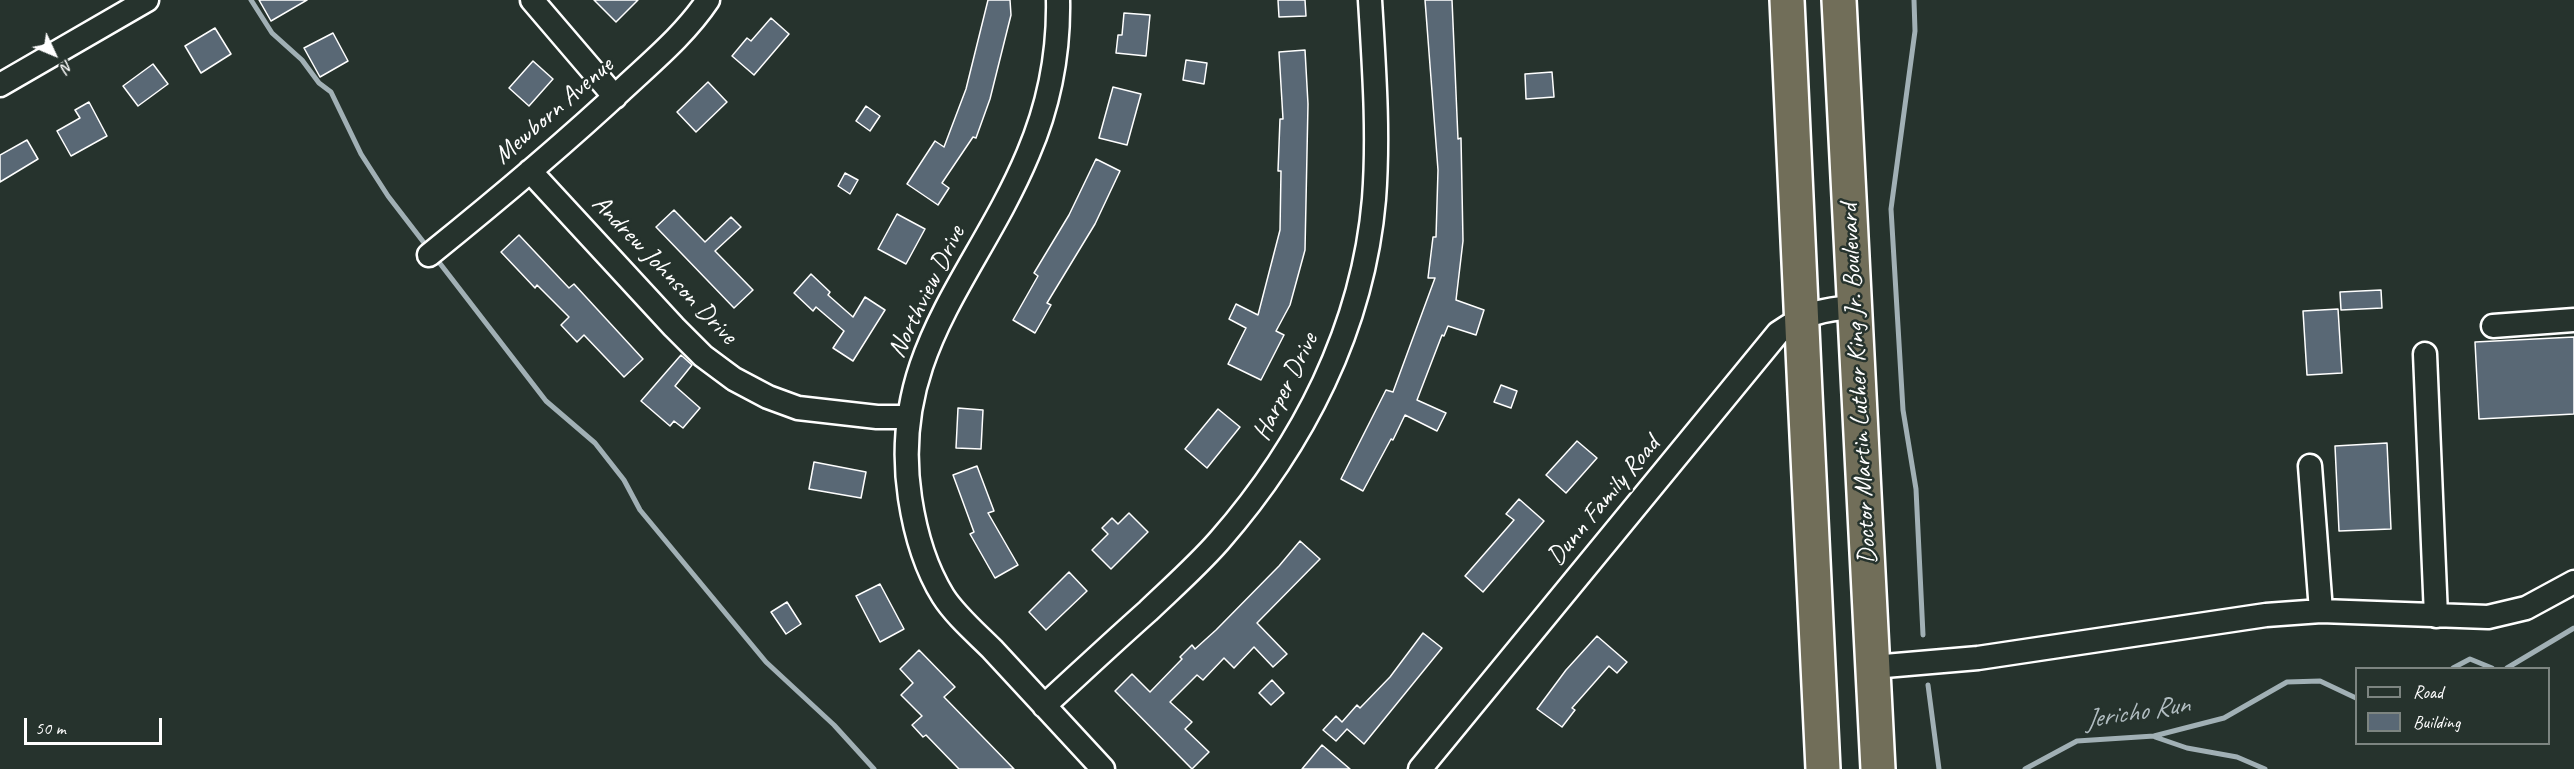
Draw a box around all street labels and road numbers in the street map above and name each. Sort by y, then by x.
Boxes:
street label: Mewborn Avenue [488,51,620,171]
street label: Andrew Johnson Drive [585,189,743,351]
street label: Doctor Martin Luther King Jr. Boulevard [1834,203,1884,565]
street label: Northview Drive [882,221,972,363]
street label: Harper Drive [1247,328,1325,446]
street label: Dunn Family Road [1541,430,1667,572]

